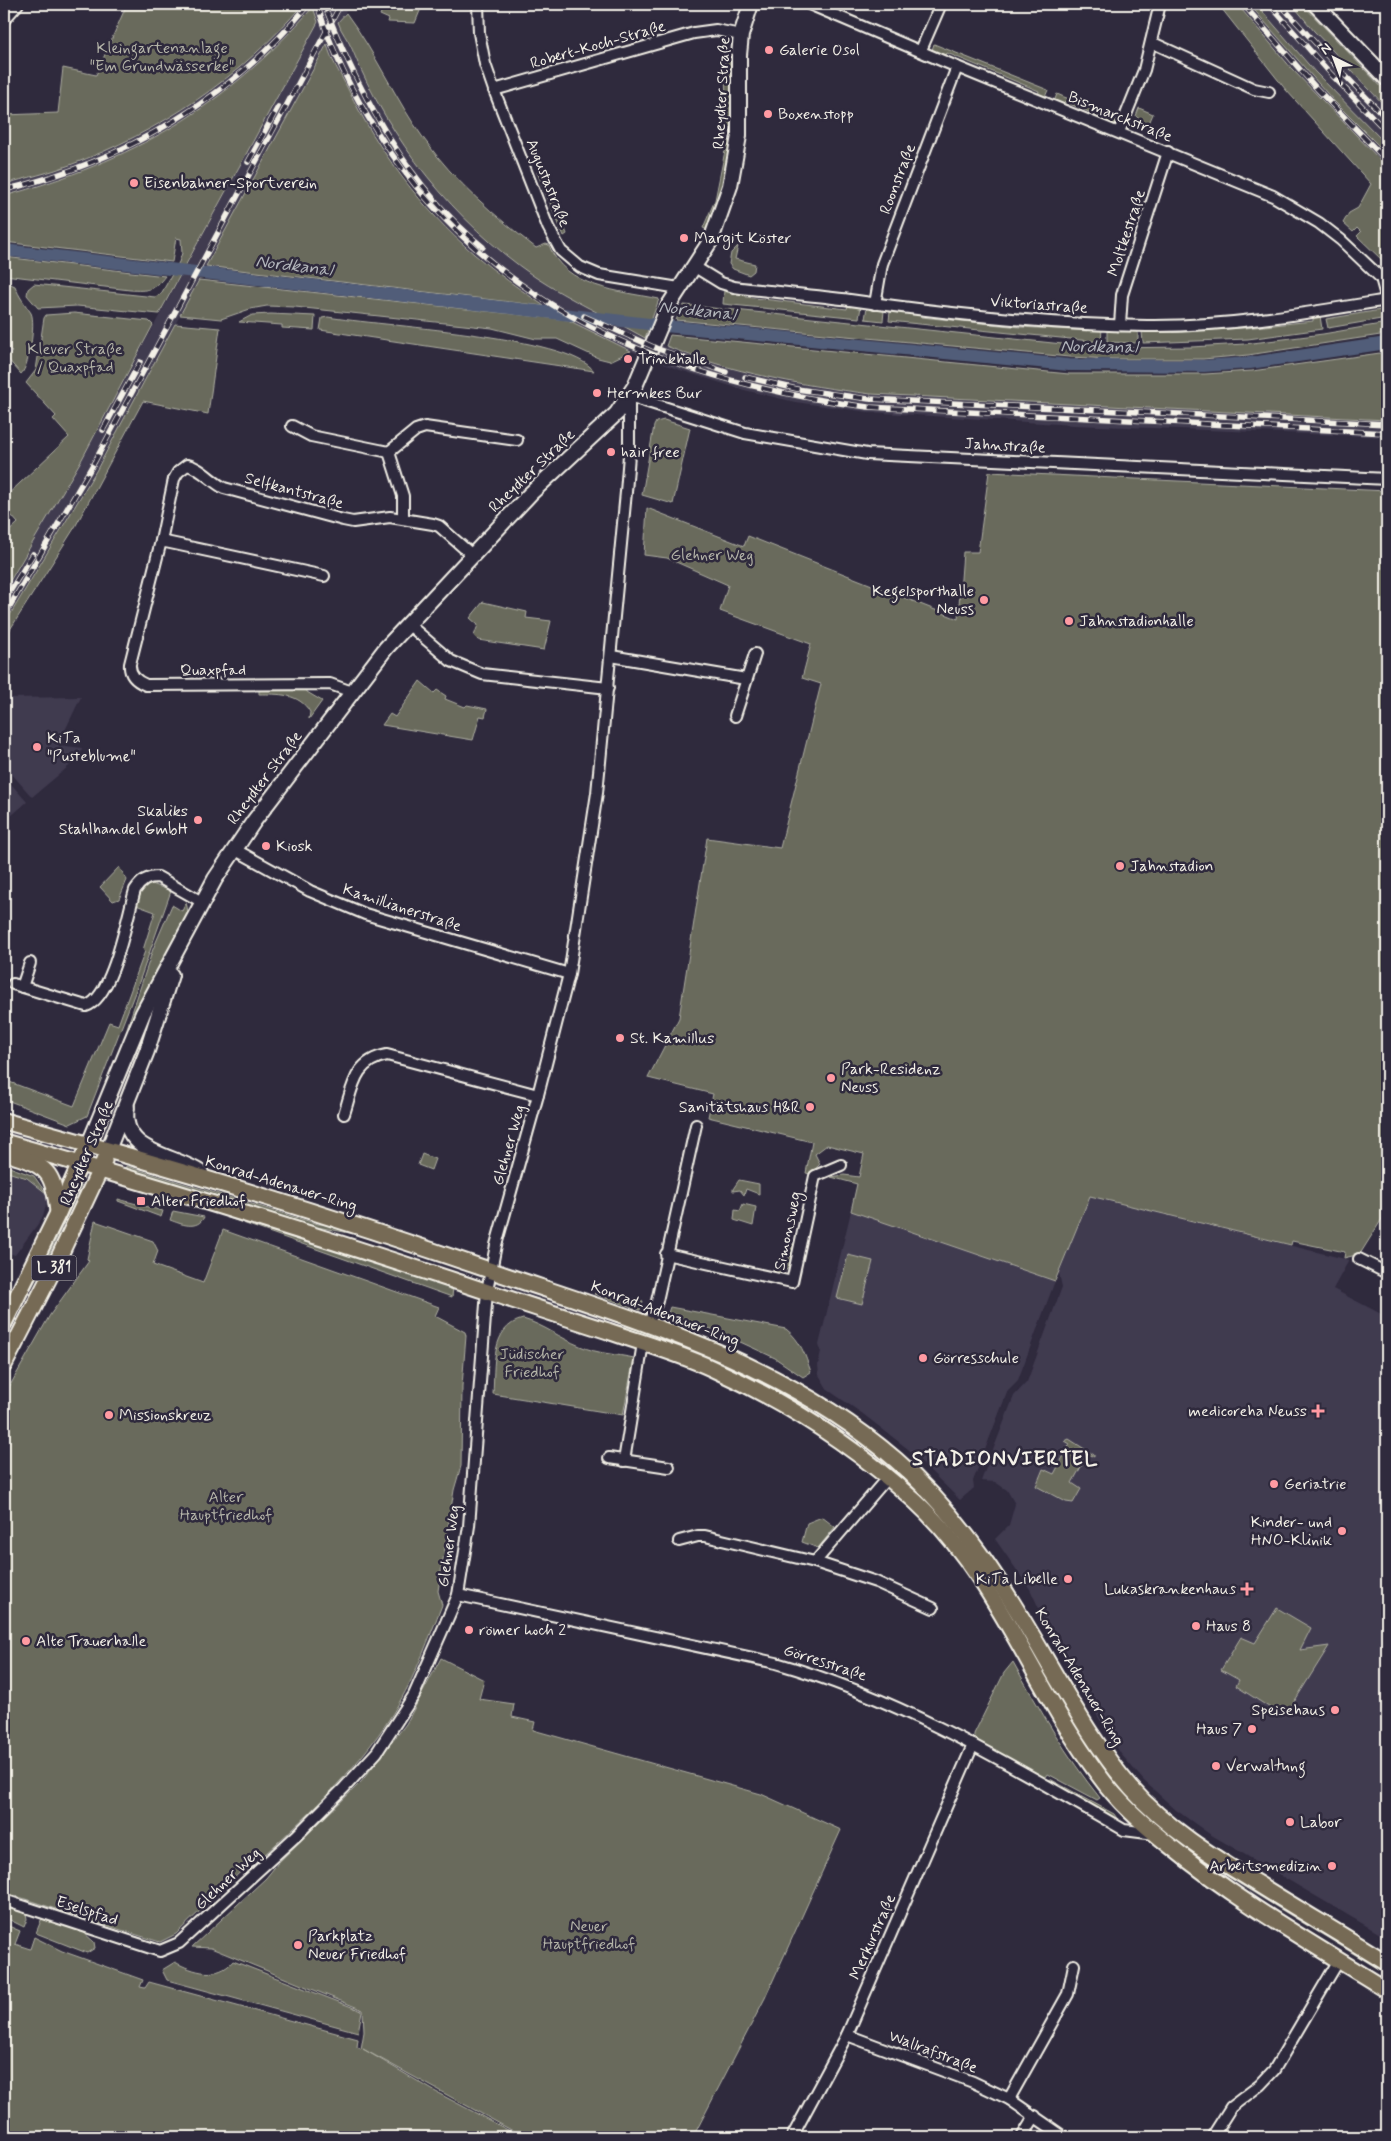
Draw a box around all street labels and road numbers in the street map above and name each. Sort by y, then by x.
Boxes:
street label: Robert-Koch-Straße [528,16,668,74]
street label: Rheydter Straße [709,36,735,150]
street label: Bismarckstraße [1065,87,1175,148]
street label: Augustastraße [521,136,575,230]
street label: Roonstraße [875,141,921,217]
street label: Moltkestraße [1103,187,1151,279]
street label: Viktoriastraße [990,291,1089,319]
street label: Rheydter Straße [484,424,580,518]
street label: Jahnstraße [964,433,1046,459]
street label: Selfkantstraße [242,468,346,514]
street label: Quaxpfad [180,660,246,681]
street label: Rheydter Straße [223,727,307,829]
street label: Kamillianerstraße [340,879,464,937]
street label: Rheydter Straße [55,1097,119,1209]
street label: Glehner Weg [487,1102,531,1188]
street label: Konrad-Adenauer-Ring [202,1151,359,1218]
street label: Simonsweg [769,1190,808,1273]
road number: L 381 [32,1256,76,1280]
street label: Konrad-Adenauer-Ring [587,1276,742,1353]
street label: Glehner Weg [433,1503,465,1589]
street label: Konrad-Adenauer-Ring [1029,1604,1129,1750]
street label: Görresstraße [781,1640,870,1686]
street label: Glehner Weg [190,1843,266,1915]
street label: Eselspfad [53,1891,121,1931]
street label: Merkurstraße [845,1891,901,1983]
street label: Wallrafstraße [886,2025,981,2079]

